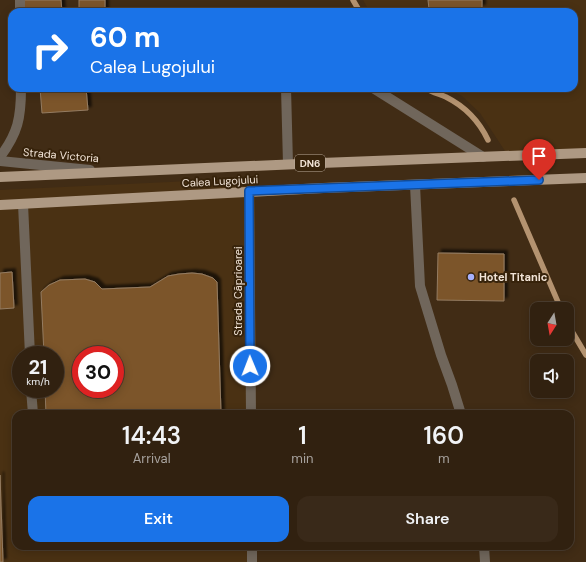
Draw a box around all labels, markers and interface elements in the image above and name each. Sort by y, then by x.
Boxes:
text: 60 m [90,19,160,56]
icon: right [24,24,76,76]
text: Calea Lugojului [90,55,215,79]
pin [522,139,556,180]
street label: Strada Victoria [22,145,100,165]
icon: arrive [528,145,550,167]
road number: DN6 [295,155,325,171]
street label: Calea Lugojului [181,172,259,190]
street label: Strada Căprioarei [231,246,245,336]
place label: Hotel Titanic [479,270,548,284]
marker: Hotel Titanic [466,272,476,282]
north arrow [530,302,574,346]
map controls [530,302,574,398]
position arrow [229,345,271,387]
speed limit sign: 30 [72,346,124,398]
text: 21 [29,354,47,380]
button: sound [530,354,574,398]
text: km/h [26,375,50,388]
text: 14:43 [122,420,181,451]
text: 1 [298,420,307,451]
text: 160 [424,420,464,451]
text: Arrival [133,450,171,467]
text: min [291,450,313,467]
text: m [438,450,450,467]
button: Exit [28,496,289,542]
button: Share [297,496,558,542]

